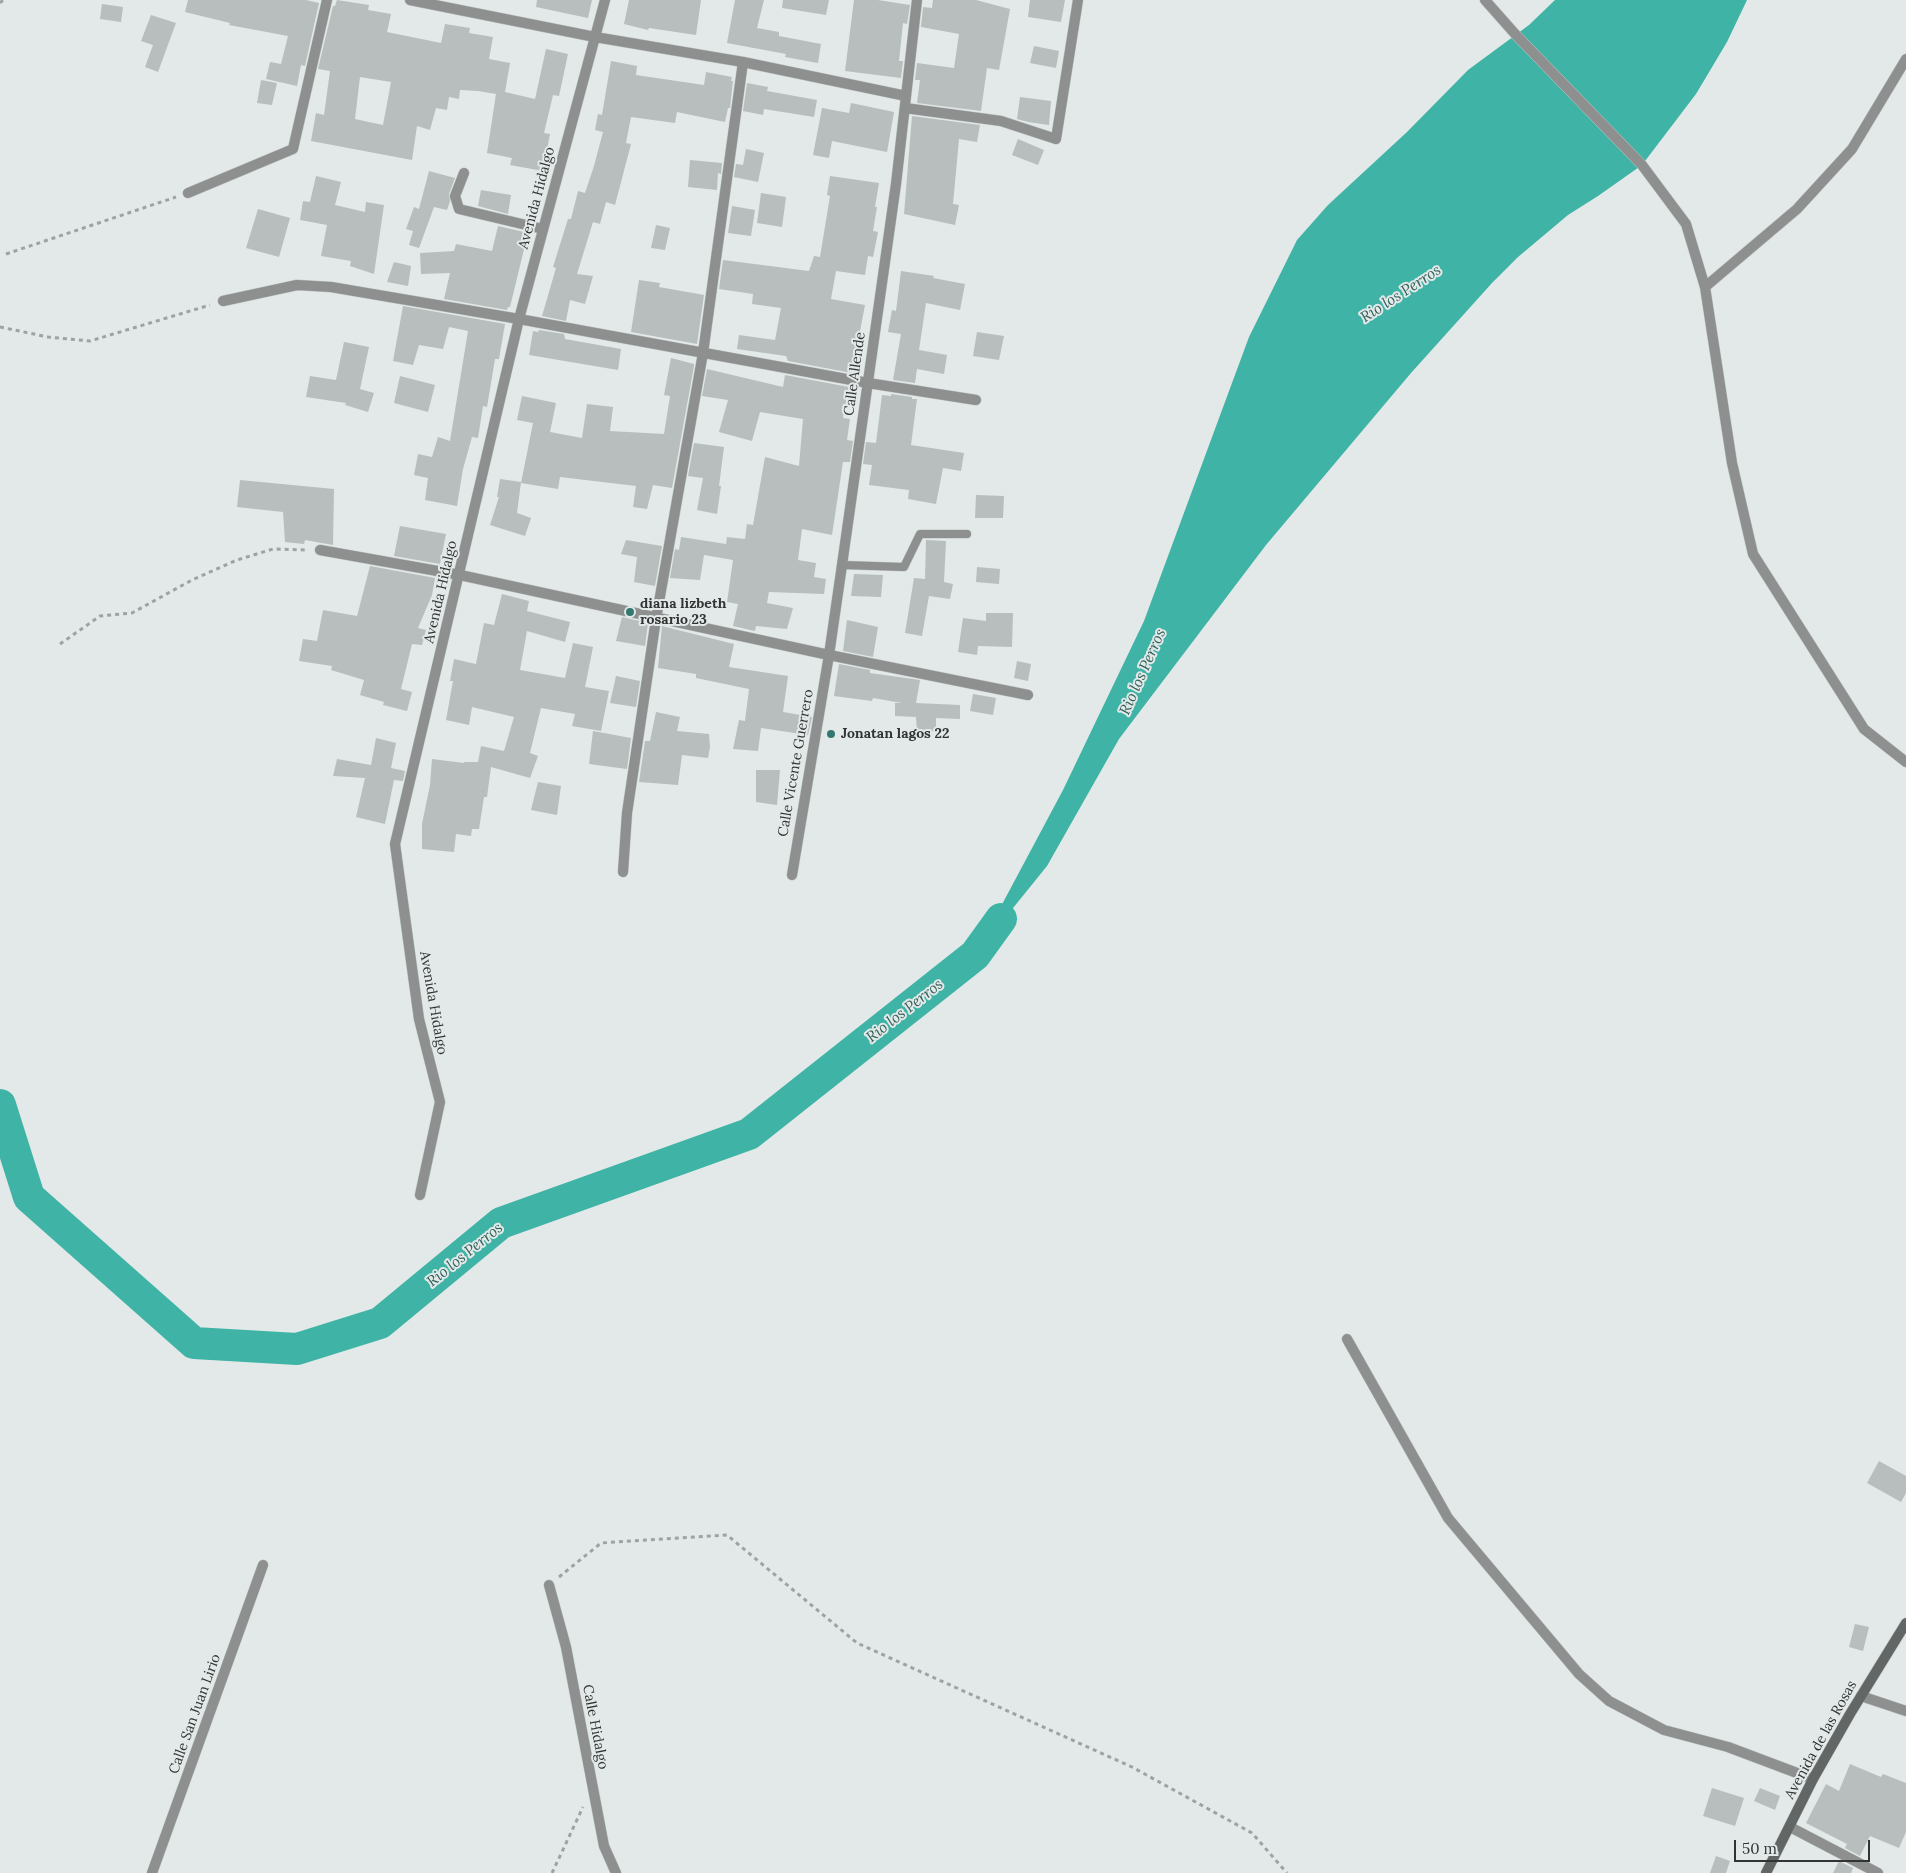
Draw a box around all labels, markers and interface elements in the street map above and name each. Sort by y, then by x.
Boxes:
street label: Avenida Hidalgo [515,145,559,251]
water label: Rio los Perros [1357,261,1445,327]
street label: Calle Allende [841,331,869,417]
street label: Avenida Hidalgo [421,539,461,645]
place label: diana lizbeth rosario 23 [640,596,726,628]
marker: diana lizbeth rosario 23 [624,606,636,618]
water label: Rio los Perros [1116,626,1170,718]
street label: Calle Vicente Guerrero [775,688,817,838]
place label: Jonatan lagos 22 [841,726,950,742]
marker: Jonatan lagos 22 [825,728,837,740]
street label: Avenida Hidalgo [416,950,450,1056]
water label: Rio los Perros [863,976,947,1046]
water label: Rio los Perros [424,1219,506,1291]
street label: Calle San Juan Lirio [165,1652,225,1776]
street label: Avenida de las Rosas [1781,1678,1861,1802]
street label: Calle Hidalgo [579,1683,611,1771]
scale bar [1736,1830,1872,1862]
text: 50 m [1742,1839,1777,1858]

